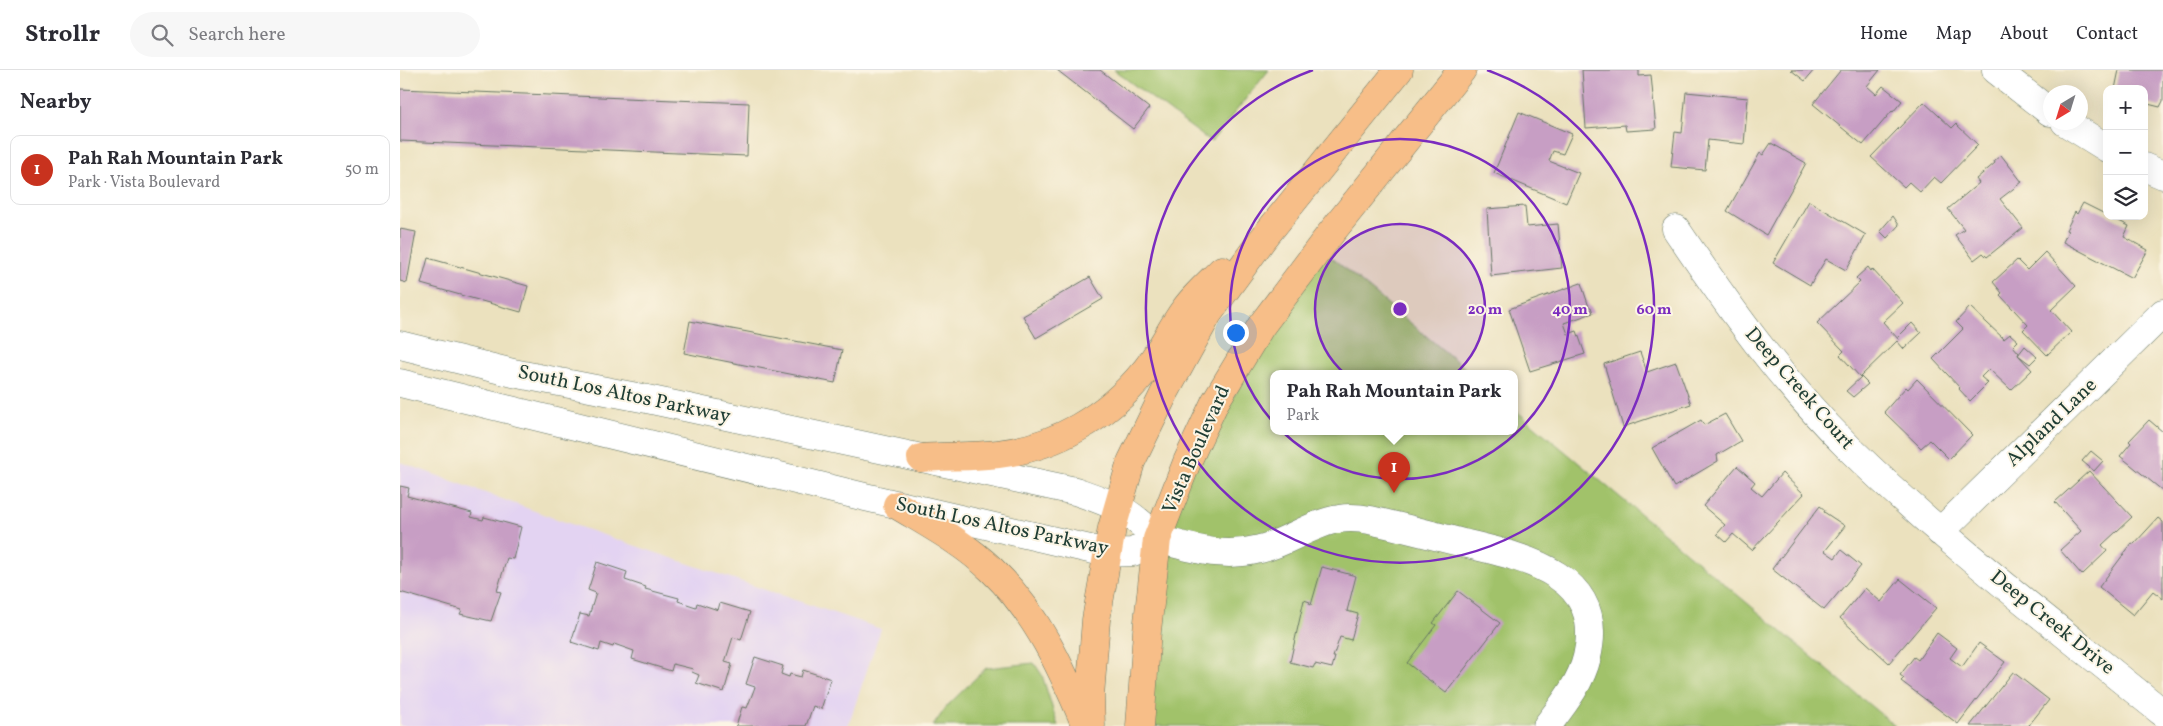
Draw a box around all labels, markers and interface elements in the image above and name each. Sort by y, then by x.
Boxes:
search box [130,12,480,57]
text: Strollr [25,18,100,52]
icon: search [148,21,176,49]
text: Search here [188,22,286,48]
text: Home [1860,22,1908,47]
text: Map [1936,22,1972,47]
text: About [2000,22,2048,47]
text: Contact [2076,22,2138,47]
north arrow [2043,85,2088,130]
map controls [2103,85,2148,220]
button: + [2103,85,2148,130]
text: Nearby [20,88,91,117]
button: − [2103,130,2148,175]
text: Pah Rah Mountain Park [68,146,283,172]
text: 1 [34,159,40,181]
text: 50 m [345,159,379,181]
text: Park · Vista Boulevard [68,172,220,194]
button: layers [2103,175,2148,220]
centre of rings [1391,300,1409,318]
text: 20 m [1468,300,1503,321]
text: 40 m [1552,300,1588,321]
text: 60 m [1637,300,1672,321]
your location [1223,320,1249,346]
street label: Deep Creek Court [1738,321,1860,457]
street label: South Los Altos Parkway [515,359,733,431]
popup [1270,370,1518,435]
street label: Alpland Lane [2000,372,2104,474]
text: Pah Rah Mountain Park [1286,379,1502,405]
street label: Vista Boulevard [1156,381,1238,519]
text: Park [1286,405,1319,427]
pin: 1 [1378,452,1410,493]
street label: South Los Altos Parkway [893,491,1111,563]
street label: Deep Creek Drive [1984,564,2120,682]

